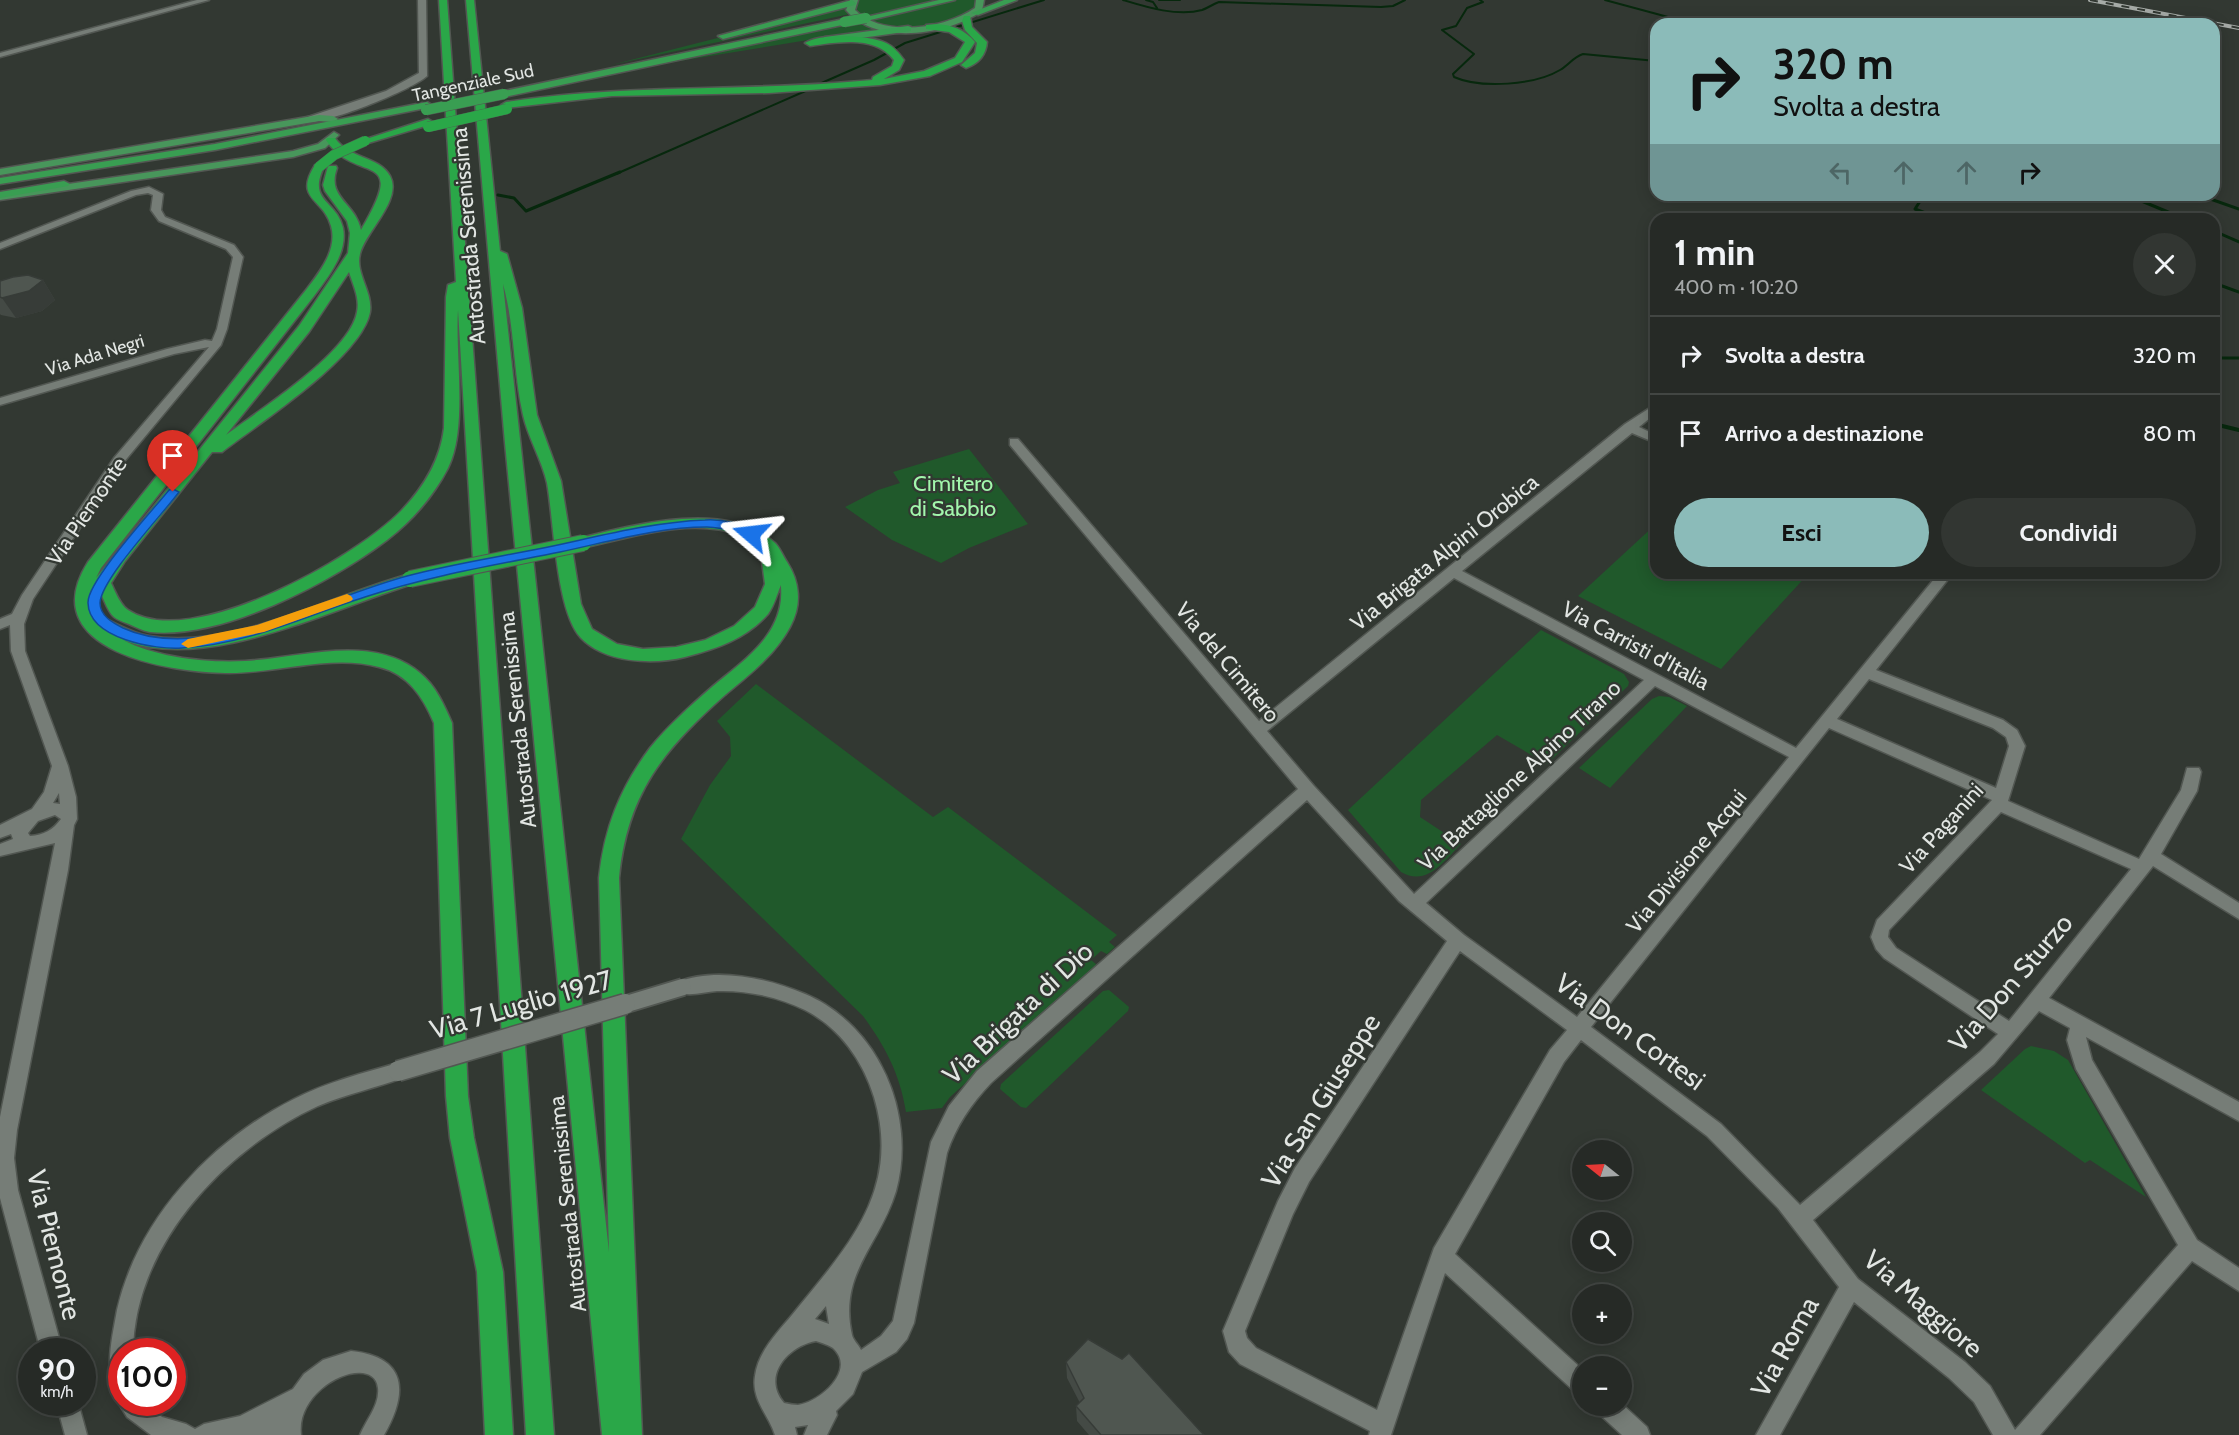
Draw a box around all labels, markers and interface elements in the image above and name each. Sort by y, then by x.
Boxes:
text: 320 m [1773,38,1893,90]
icon: right [1674,42,1752,120]
street label: Tangenziale Sud [410,59,536,107]
text: Svolta a destra [1773,90,1940,123]
street label: Autostrada Serenissima [446,126,491,346]
icon: left [1824,156,1857,189]
icon: ahead [1887,156,1920,189]
icon: ahead [1950,156,1983,189]
icon: right [2013,156,2046,189]
text: 1 min [1674,230,1755,274]
button: close [2133,233,2196,296]
text: 400 m · 10:20 [1674,275,1798,299]
street label: Via Ada Negri [43,330,147,380]
icon: right [1674,339,1707,372]
text: Svolta a destra [1725,342,1865,369]
text: 320 m [2133,342,2196,369]
icon: arrive [1674,417,1707,450]
text: Arrivo a destinazione [1725,420,1923,447]
text: 80 m [2143,420,2196,447]
pin [147,430,198,492]
icon: arrive [156,439,189,472]
street label: Via Piemonte [40,452,133,571]
street label: Via Brigata Alpini Orobica [1345,468,1544,636]
park label: Cimitero di Sabbio [910,470,996,522]
button: Esci [1674,498,1929,567]
button: Condividi [1941,498,2196,567]
position arrow [719,502,783,566]
street label: Via Carristi d'Italia [1557,595,1715,696]
street label: Via del Cimitero [1170,597,1286,728]
street label: Autostrada Serenissima [493,610,542,830]
street label: Via Battaglione Alpino Tirano [1412,674,1626,877]
street label: Via Paganini [1894,777,1989,879]
street label: Via Divisione Acqui [1620,784,1752,938]
street label: Via Don Sturzo [1942,907,2080,1059]
street label: Via Brigata di Dio [936,935,1100,1091]
street label: Via 7 Luglio 1927 [426,963,616,1046]
street label: Via Don Cortesi [1549,966,1712,1097]
street label: Via San Giuseppe [1254,1007,1387,1194]
street label: Autostrada Serenissima [543,1094,592,1314]
north arrow [1572,1140,1632,1200]
map controls [1572,1140,1632,1416]
street label: Via Piemonte [20,1166,89,1323]
button: search [1572,1212,1632,1272]
street label: Via Maggiore [1857,1243,1990,1364]
button: + [1572,1284,1632,1344]
street label: Via Roma [1744,1291,1826,1403]
speed limit sign: 100 [108,1338,186,1416]
text: 90 [38,1351,76,1388]
button: − [1572,1356,1632,1416]
text: km/h [41,1383,73,1401]

